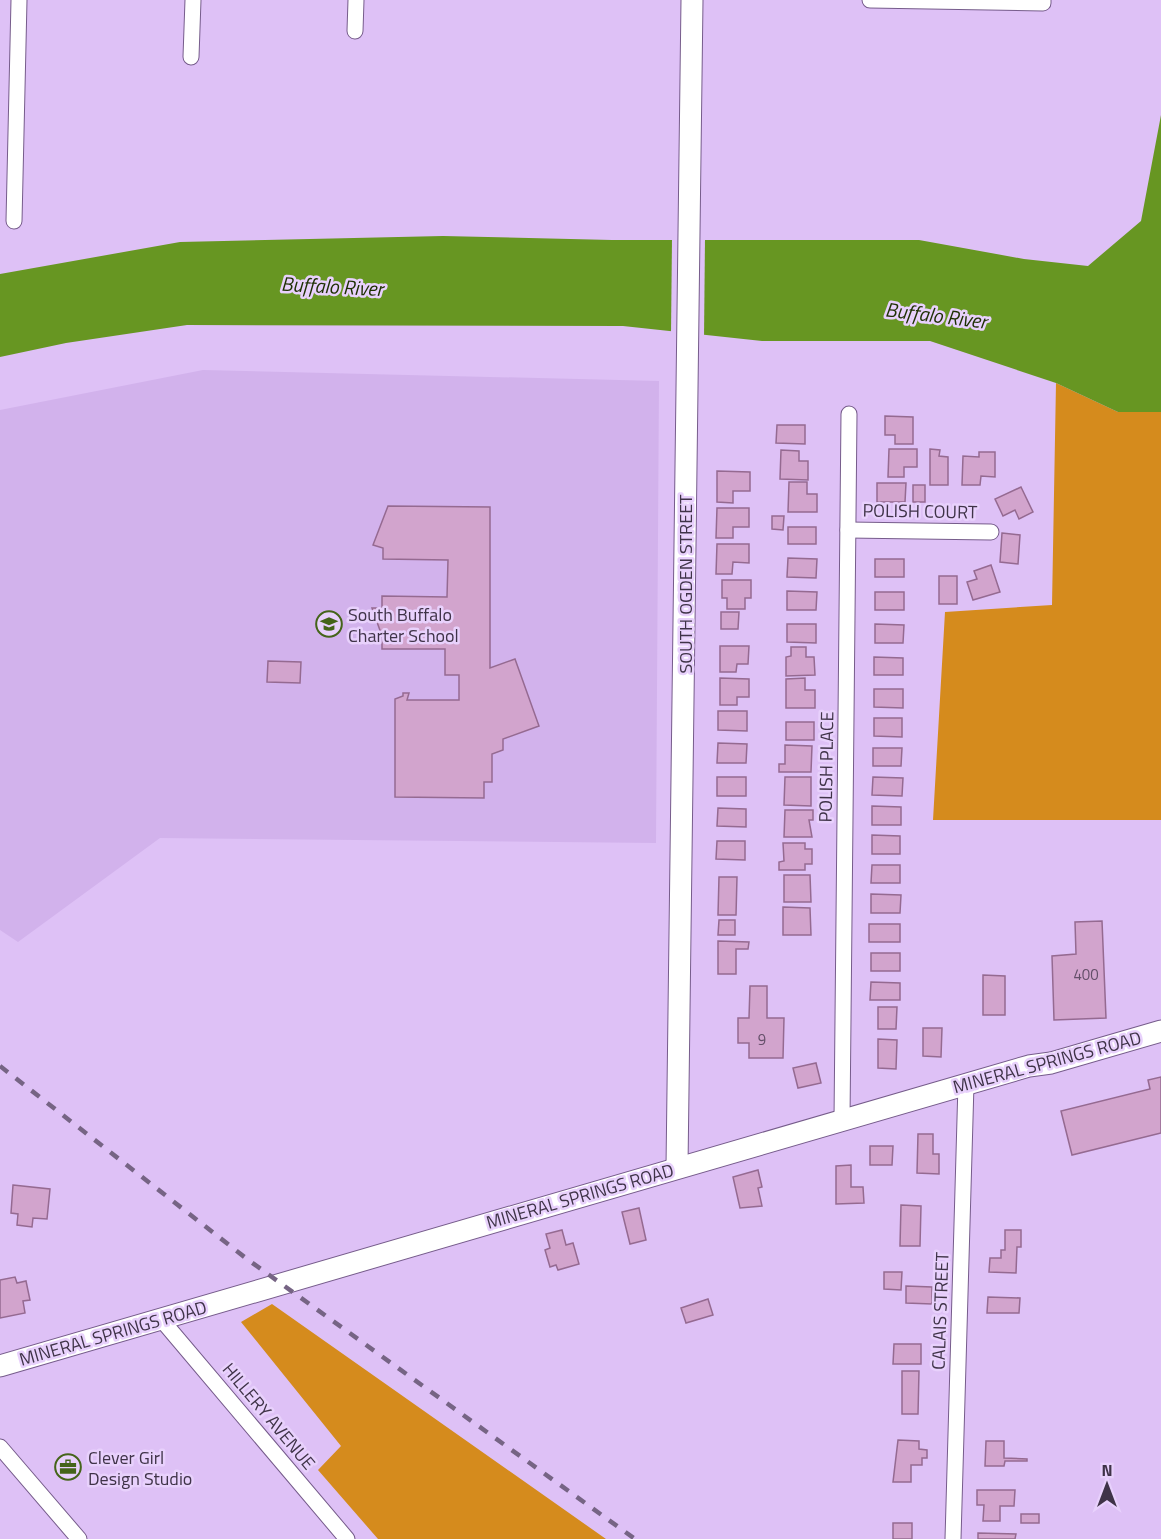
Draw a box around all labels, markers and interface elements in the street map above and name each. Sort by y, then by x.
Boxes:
water label: Buffalo River [280,268,386,304]
water label: Buffalo River [883,293,991,337]
street label: SOUTH OGDEN STREET [672,494,699,674]
street label: POLISH COURT [862,496,978,526]
place label: South Buffalo Charter School [348,601,459,649]
school or university icon: South Buffalo Charter School [314,609,344,639]
street label: POLISH PLACE [812,711,840,823]
house number: 400 [1073,963,1099,986]
street label: MINERAL SPRINGS ROAD [950,1024,1144,1100]
house number: 9 [758,1028,766,1051]
street label: MINERAL SPRINGS ROAD [483,1156,677,1236]
street label: CALAIS STREET [924,1251,956,1370]
street label: MINERAL SPRINGS ROAD [16,1293,210,1373]
street label: HILLERY AVENUE [216,1357,322,1475]
place label: Clever Girl Design Studio [88,1444,192,1492]
office icon: Clever Girl Design Studio [53,1452,83,1482]
north arrow [1077,1455,1137,1515]
text: N [1101,1458,1113,1482]

